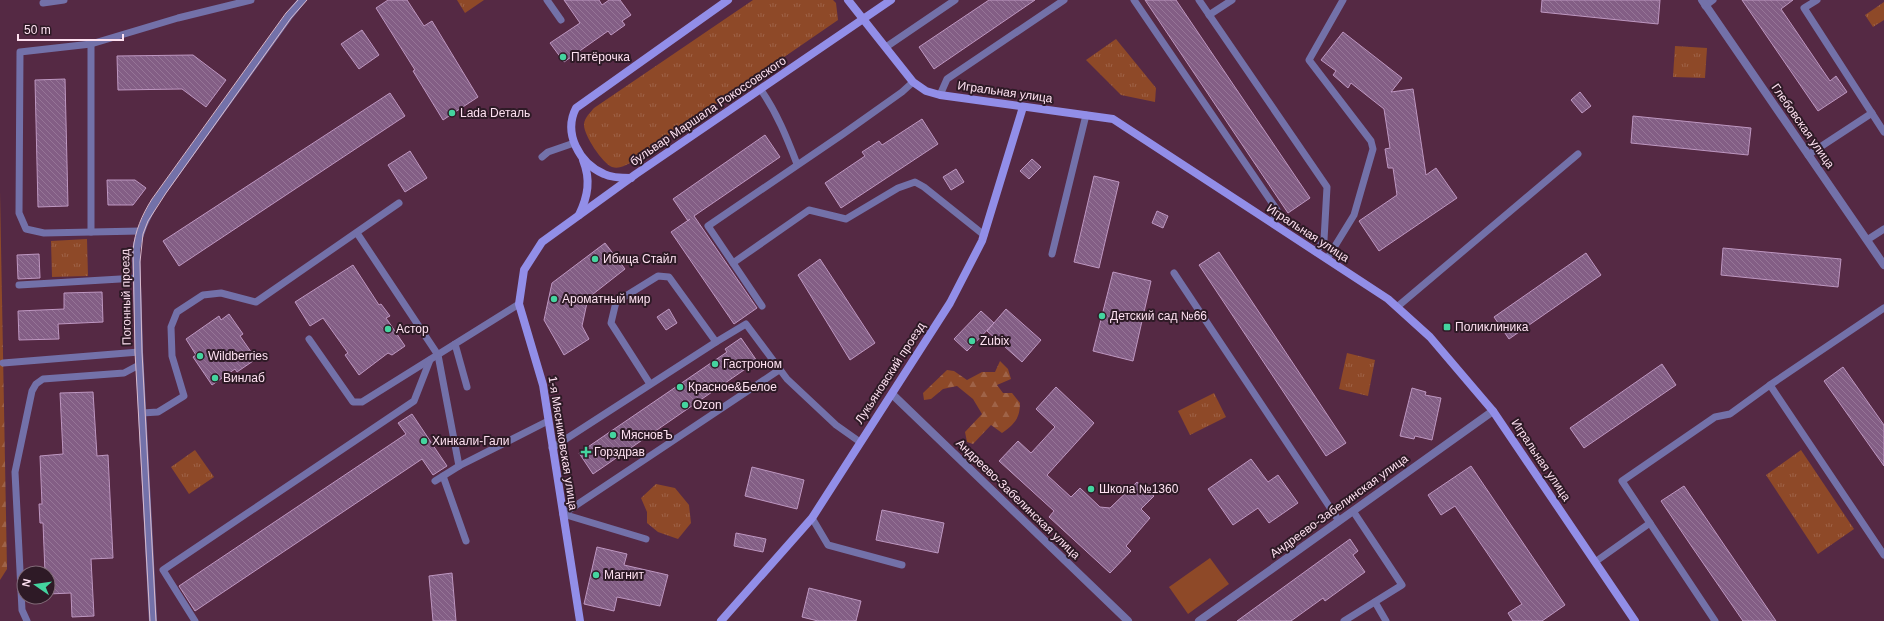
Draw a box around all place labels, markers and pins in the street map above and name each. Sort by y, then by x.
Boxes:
place label: Пятёрочка [571,50,630,64]
marker: Пятёрочка [558,52,568,62]
place label: Lada Dеталь [460,106,530,120]
marker: Lada Dеталь [447,108,457,118]
place label: Ибица Стайл [603,252,677,266]
marker: Ибица Стайл [590,254,600,264]
place label: Ароматный мир [562,292,651,306]
marker: Ароматный мир [549,294,559,304]
place label: Детский сад №66 [1110,309,1207,323]
marker: Детский сад №66 [1097,311,1107,321]
place label: Поликлиника [1455,320,1529,334]
place label: Астор [396,322,429,336]
marker: Поликлиника [1442,322,1452,332]
marker: Астор [383,324,393,334]
place label: Zubix [980,334,1009,348]
marker: Zubix [967,336,977,346]
place label: Wildberries [208,349,268,363]
marker: Wildberries [195,351,205,361]
place label: Гастроном [723,357,782,371]
marker: Гастроном [710,359,720,369]
place label: Винлаб [223,371,265,385]
marker: Винлаб [210,373,220,383]
place label: Красное&Белое [688,380,777,394]
marker: Красное&Белое [675,382,685,392]
place label: Ozon [693,398,722,412]
marker: Ozon [680,400,690,410]
place label: МясновЪ [621,428,673,442]
marker: МясновЪ [608,430,618,440]
place label: Хинкали-Гали [432,434,509,448]
marker: Хинкали-Гали [419,436,429,446]
place label: Горздрав [594,445,645,459]
marker: Горздрав [581,447,591,457]
place label: Школа №1360 [1099,482,1179,496]
marker: Школа №1360 [1086,484,1096,494]
place label: Магнит [604,568,645,582]
marker: Магнит [591,570,601,580]

